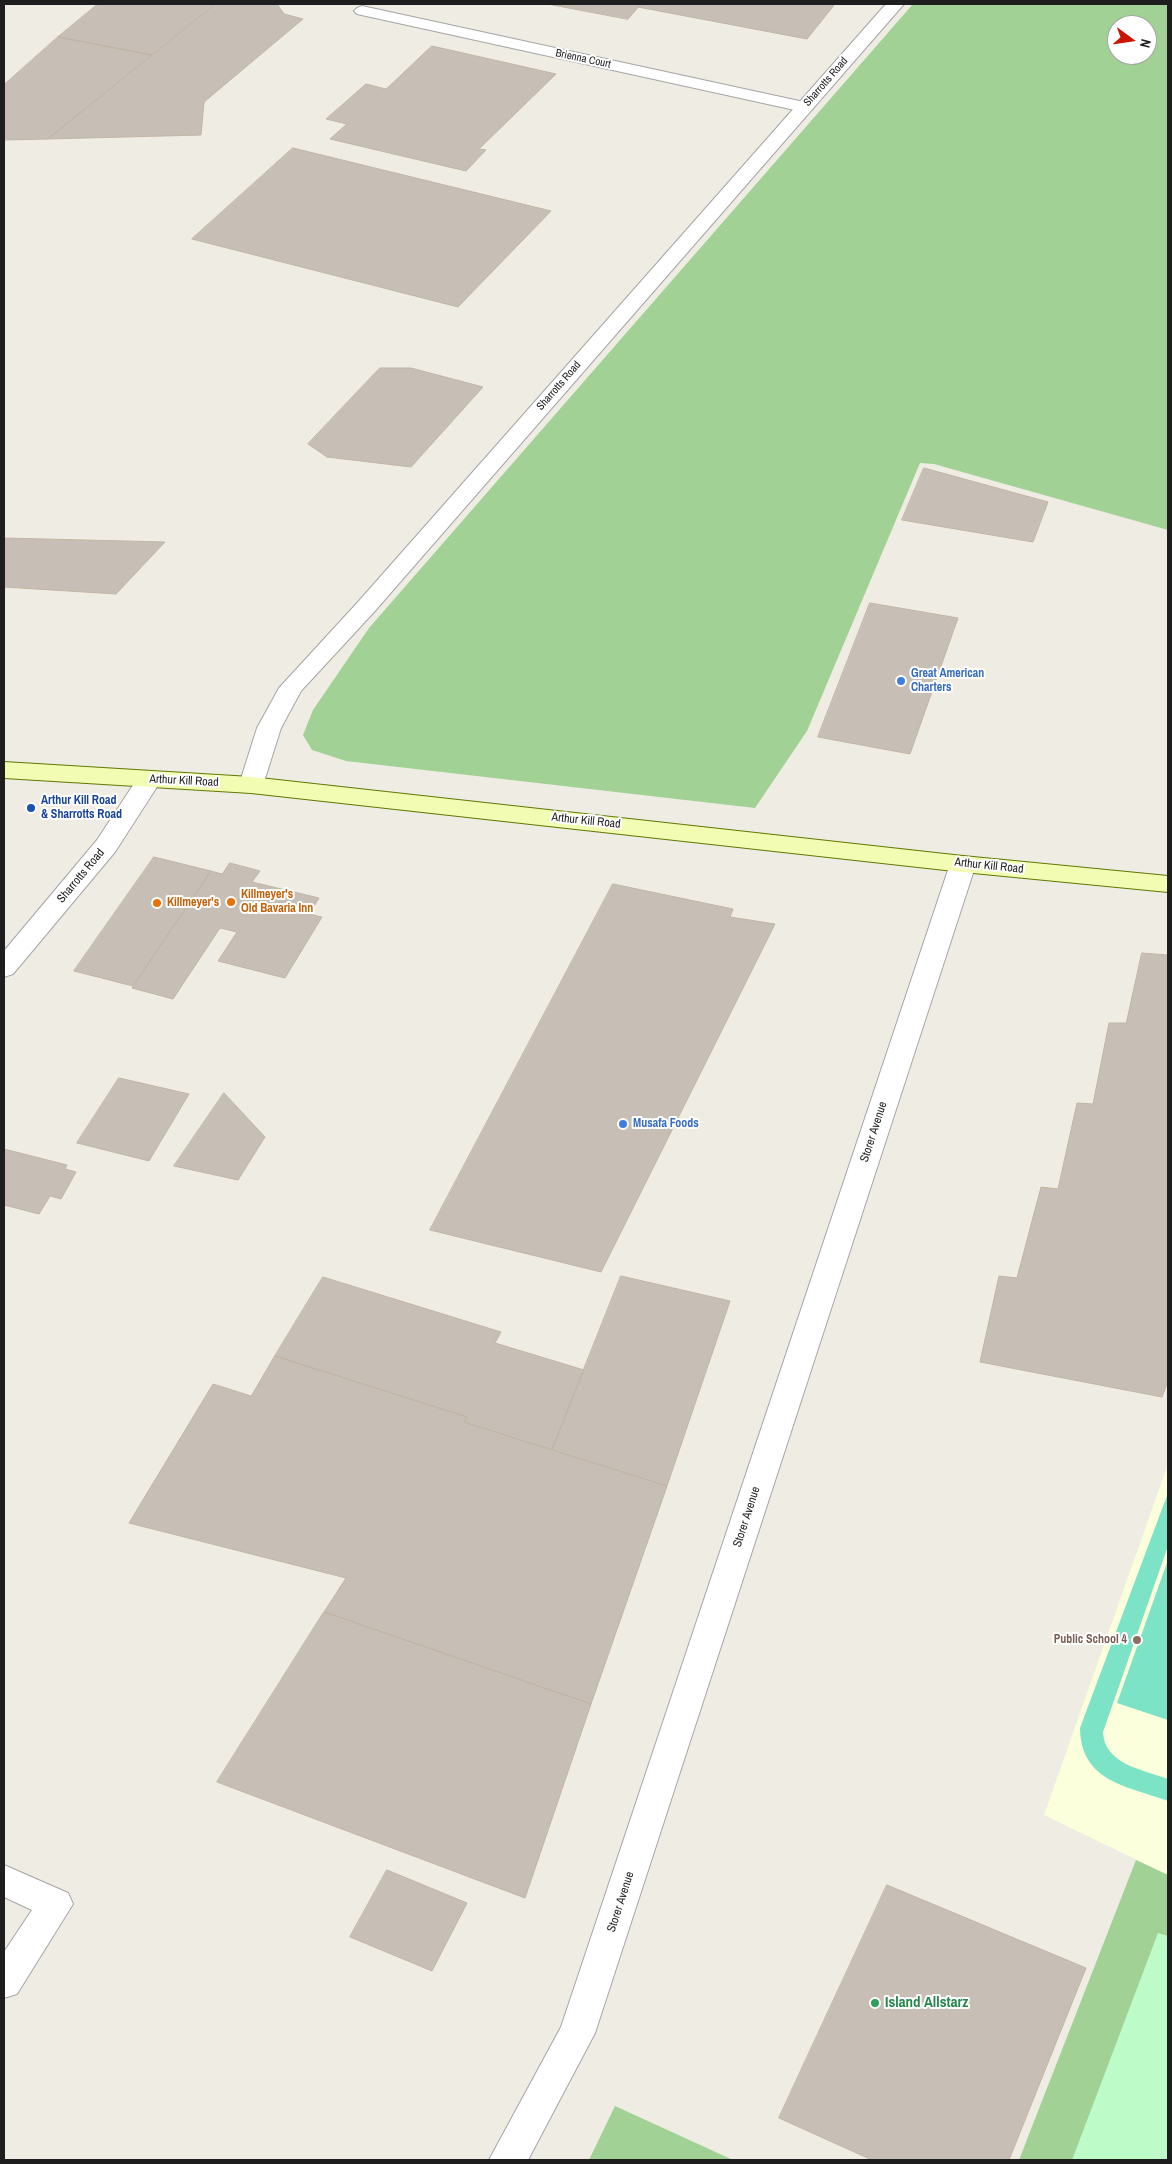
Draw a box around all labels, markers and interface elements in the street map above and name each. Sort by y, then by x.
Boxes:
north arrow [1107,15,1157,65]
text: N [1136,37,1155,50]
street label: Brienna Court [554,47,612,71]
street label: Sharrotts Road [801,55,851,109]
street label: Sharrotts Road [534,359,584,413]
place label: Great American Charters [911,667,984,695]
marker: Great American Charters [895,675,907,687]
street label: Arthur Kill Road [149,772,219,790]
place label: Arthur Kill Road & Sharrotts Road [41,794,122,822]
marker: Arthur Kill Road & Sharrotts Road [25,802,37,814]
street label: Arthur Kill Road [551,810,621,832]
street label: Sharrotts Road [54,846,108,906]
street label: Arthur Kill Road [954,855,1024,877]
place label: Killmeyer's Old Bavaria Inn [241,888,313,916]
place label: Killmeyer's [167,896,219,910]
marker: Killmeyer's Old Bavaria Inn [225,896,237,908]
marker: Killmeyer's [151,897,163,909]
street label: Storer Avenue [857,1100,891,1164]
place label: Musafa Foods [633,1117,699,1131]
marker: Musafa Foods [617,1118,629,1130]
street label: Storer Avenue [730,1485,764,1549]
place label: Public School 4 [1054,1633,1127,1647]
marker: Public School 4 [1131,1634,1143,1646]
street label: Storer Avenue [604,1870,638,1934]
place label: Island Allstarz [885,1994,968,2012]
marker: Island Allstarz [869,1997,881,2009]

